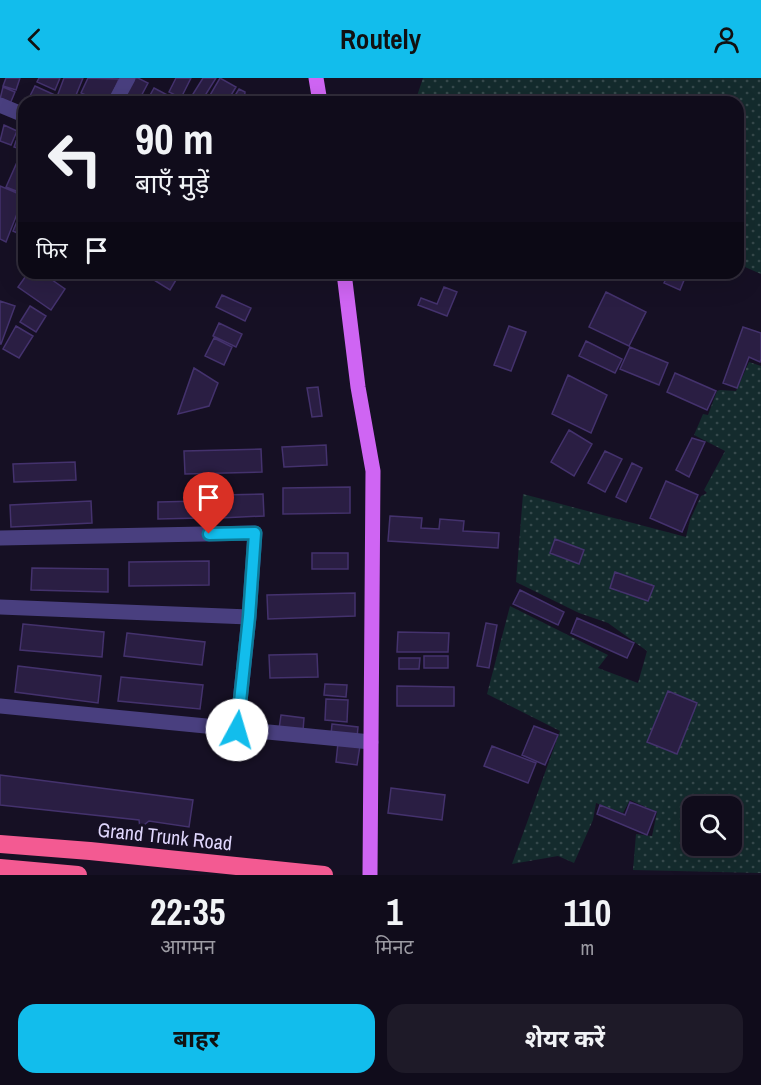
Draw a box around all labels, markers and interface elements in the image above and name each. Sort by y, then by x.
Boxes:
text: Routely [340,21,421,57]
icon: back [18,23,51,56]
icon: person [710,23,743,56]
text: 90 m [135,111,214,167]
icon: left [36,120,114,198]
text: बाएँ मुड़ें [135,165,209,201]
icon: arrive [80,234,113,267]
text: फिर [36,235,68,265]
pin [183,472,234,534]
icon: arrive [192,481,225,514]
position arrow [205,698,269,762]
map controls [682,796,742,856]
button: search [682,796,742,856]
street label: Grand Trunk Road [96,816,234,856]
text: 22:35 [150,888,225,936]
text: 1 [386,888,403,936]
text: 110 [563,889,611,937]
text: आगमन [160,933,215,960]
text: मिनट [375,933,414,960]
text: m [580,934,594,961]
button: बाहर [18,1004,375,1073]
button: शेयर करें [387,1004,743,1073]

